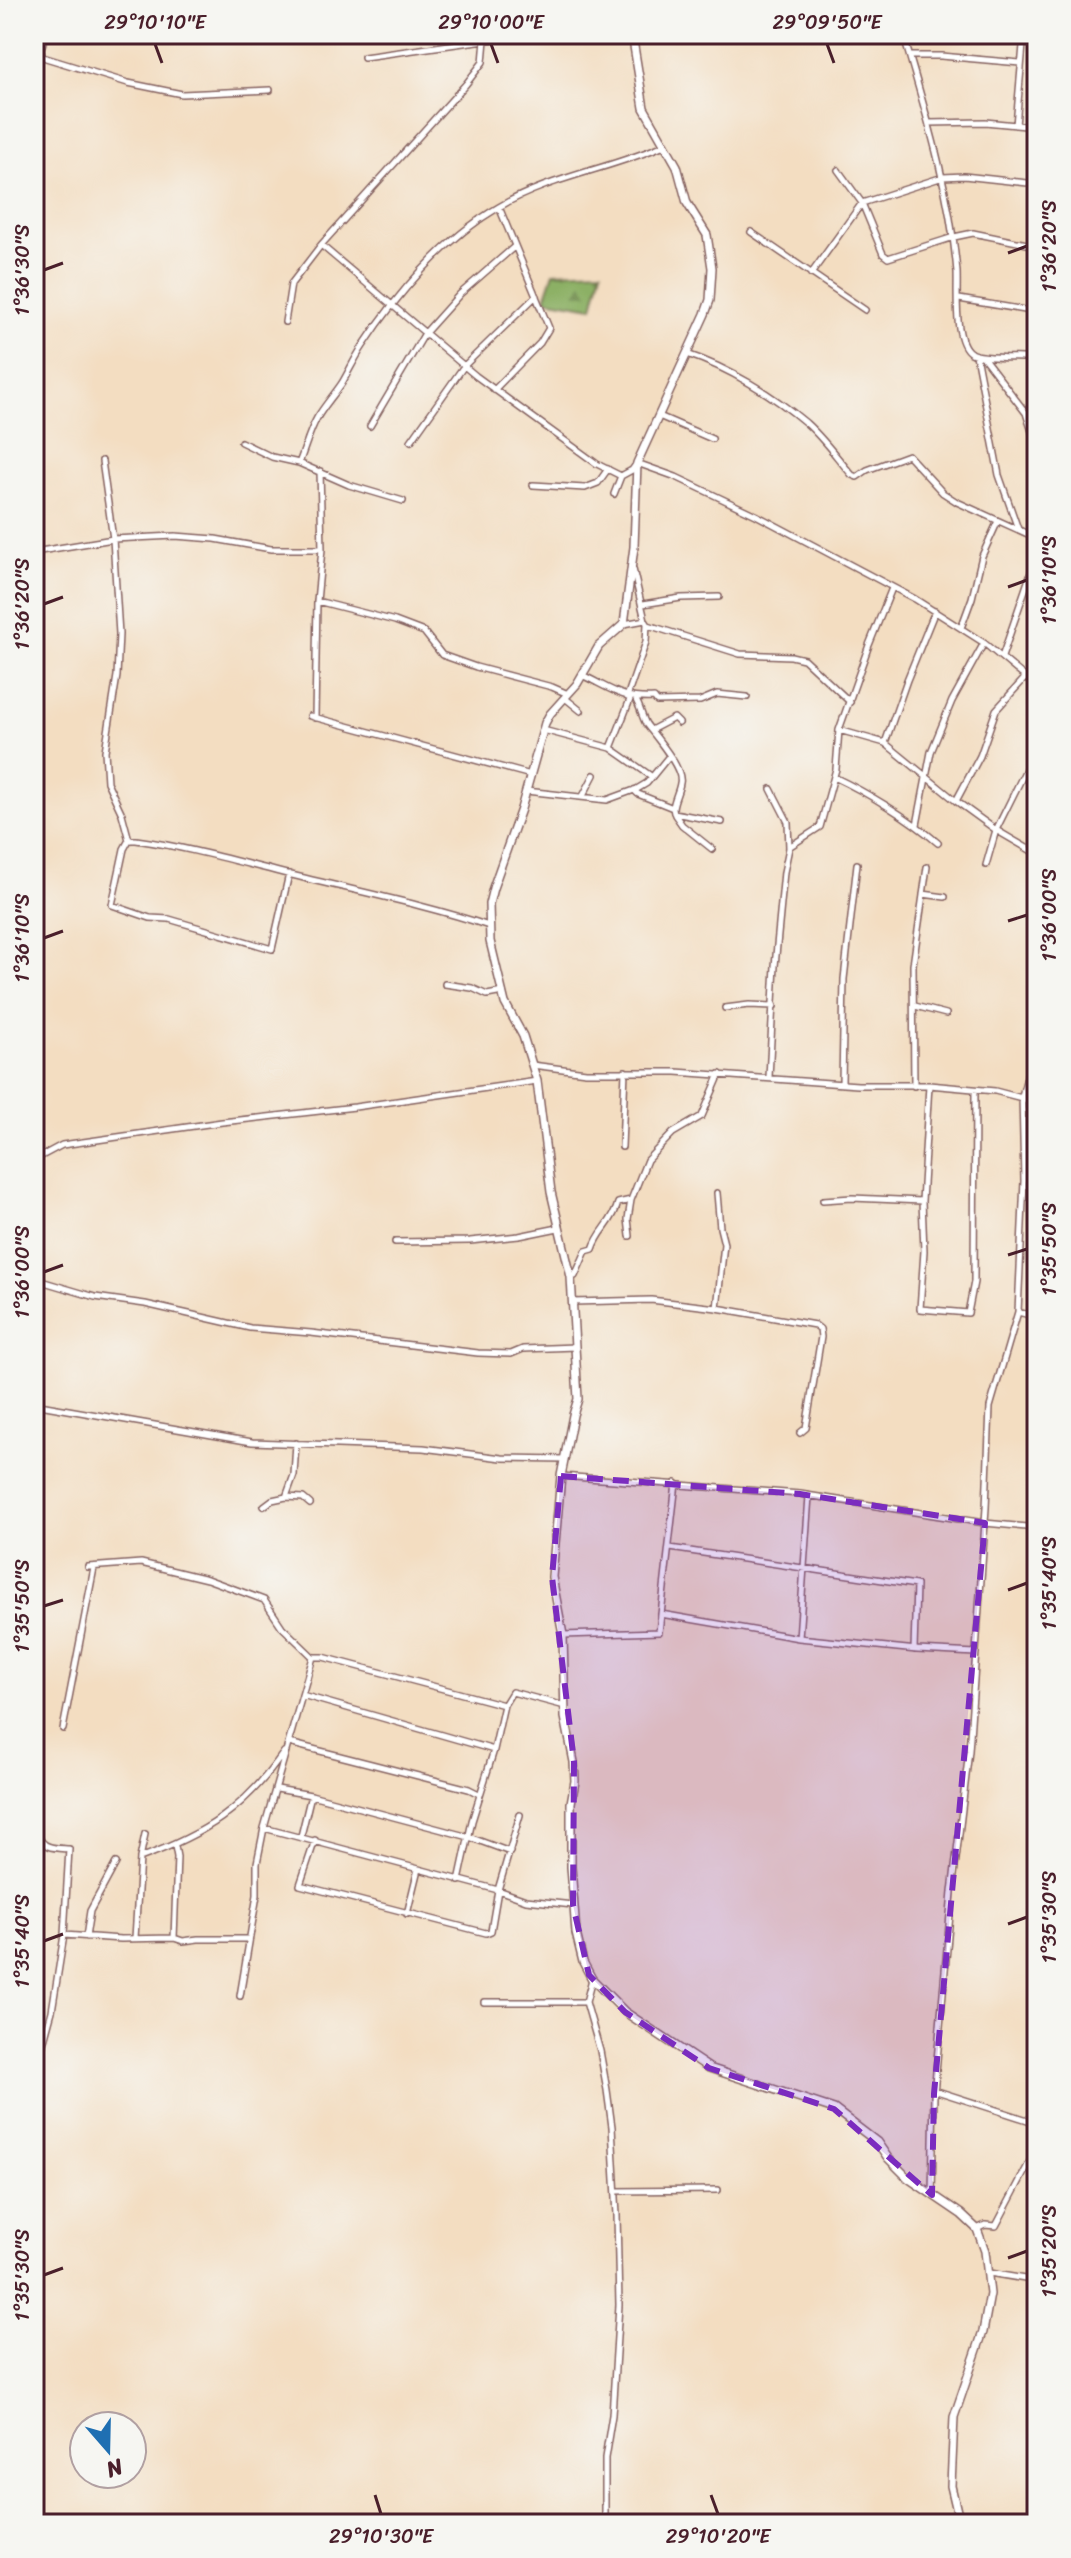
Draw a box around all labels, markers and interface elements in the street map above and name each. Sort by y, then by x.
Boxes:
text: 29°10'10"E [104,5,208,40]
text: 29°10'00"E [438,5,546,40]
text: 29°09'50"E [773,5,883,40]
text: 1°36'20"S [1032,200,1067,292]
text: 1°36'30"S [5,224,40,316]
text: 1°36'10"S [1032,535,1067,625]
text: 1°36'20"S [5,558,40,650]
text: 1°36'00"S [1032,868,1067,962]
text: 1°36'10"S [5,893,40,983]
text: 1°35'50"S [1032,1202,1067,1296]
text: 1°36'00"S [5,1225,40,1319]
text: 1°35'40"S [1032,1536,1067,1630]
text: 1°35'50"S [5,1559,40,1653]
text: 1°35'30"S [1032,1870,1067,1963]
text: 1°35'40"S [5,1894,40,1988]
text: 1°35'20"S [1032,2204,1067,2297]
text: 1°35'30"S [5,2228,40,2321]
north arrow [68,2410,148,2490]
text: N [100,2447,129,2490]
text: 29°10'30"E [329,2519,435,2554]
text: 29°10'20"E [666,2519,772,2554]

